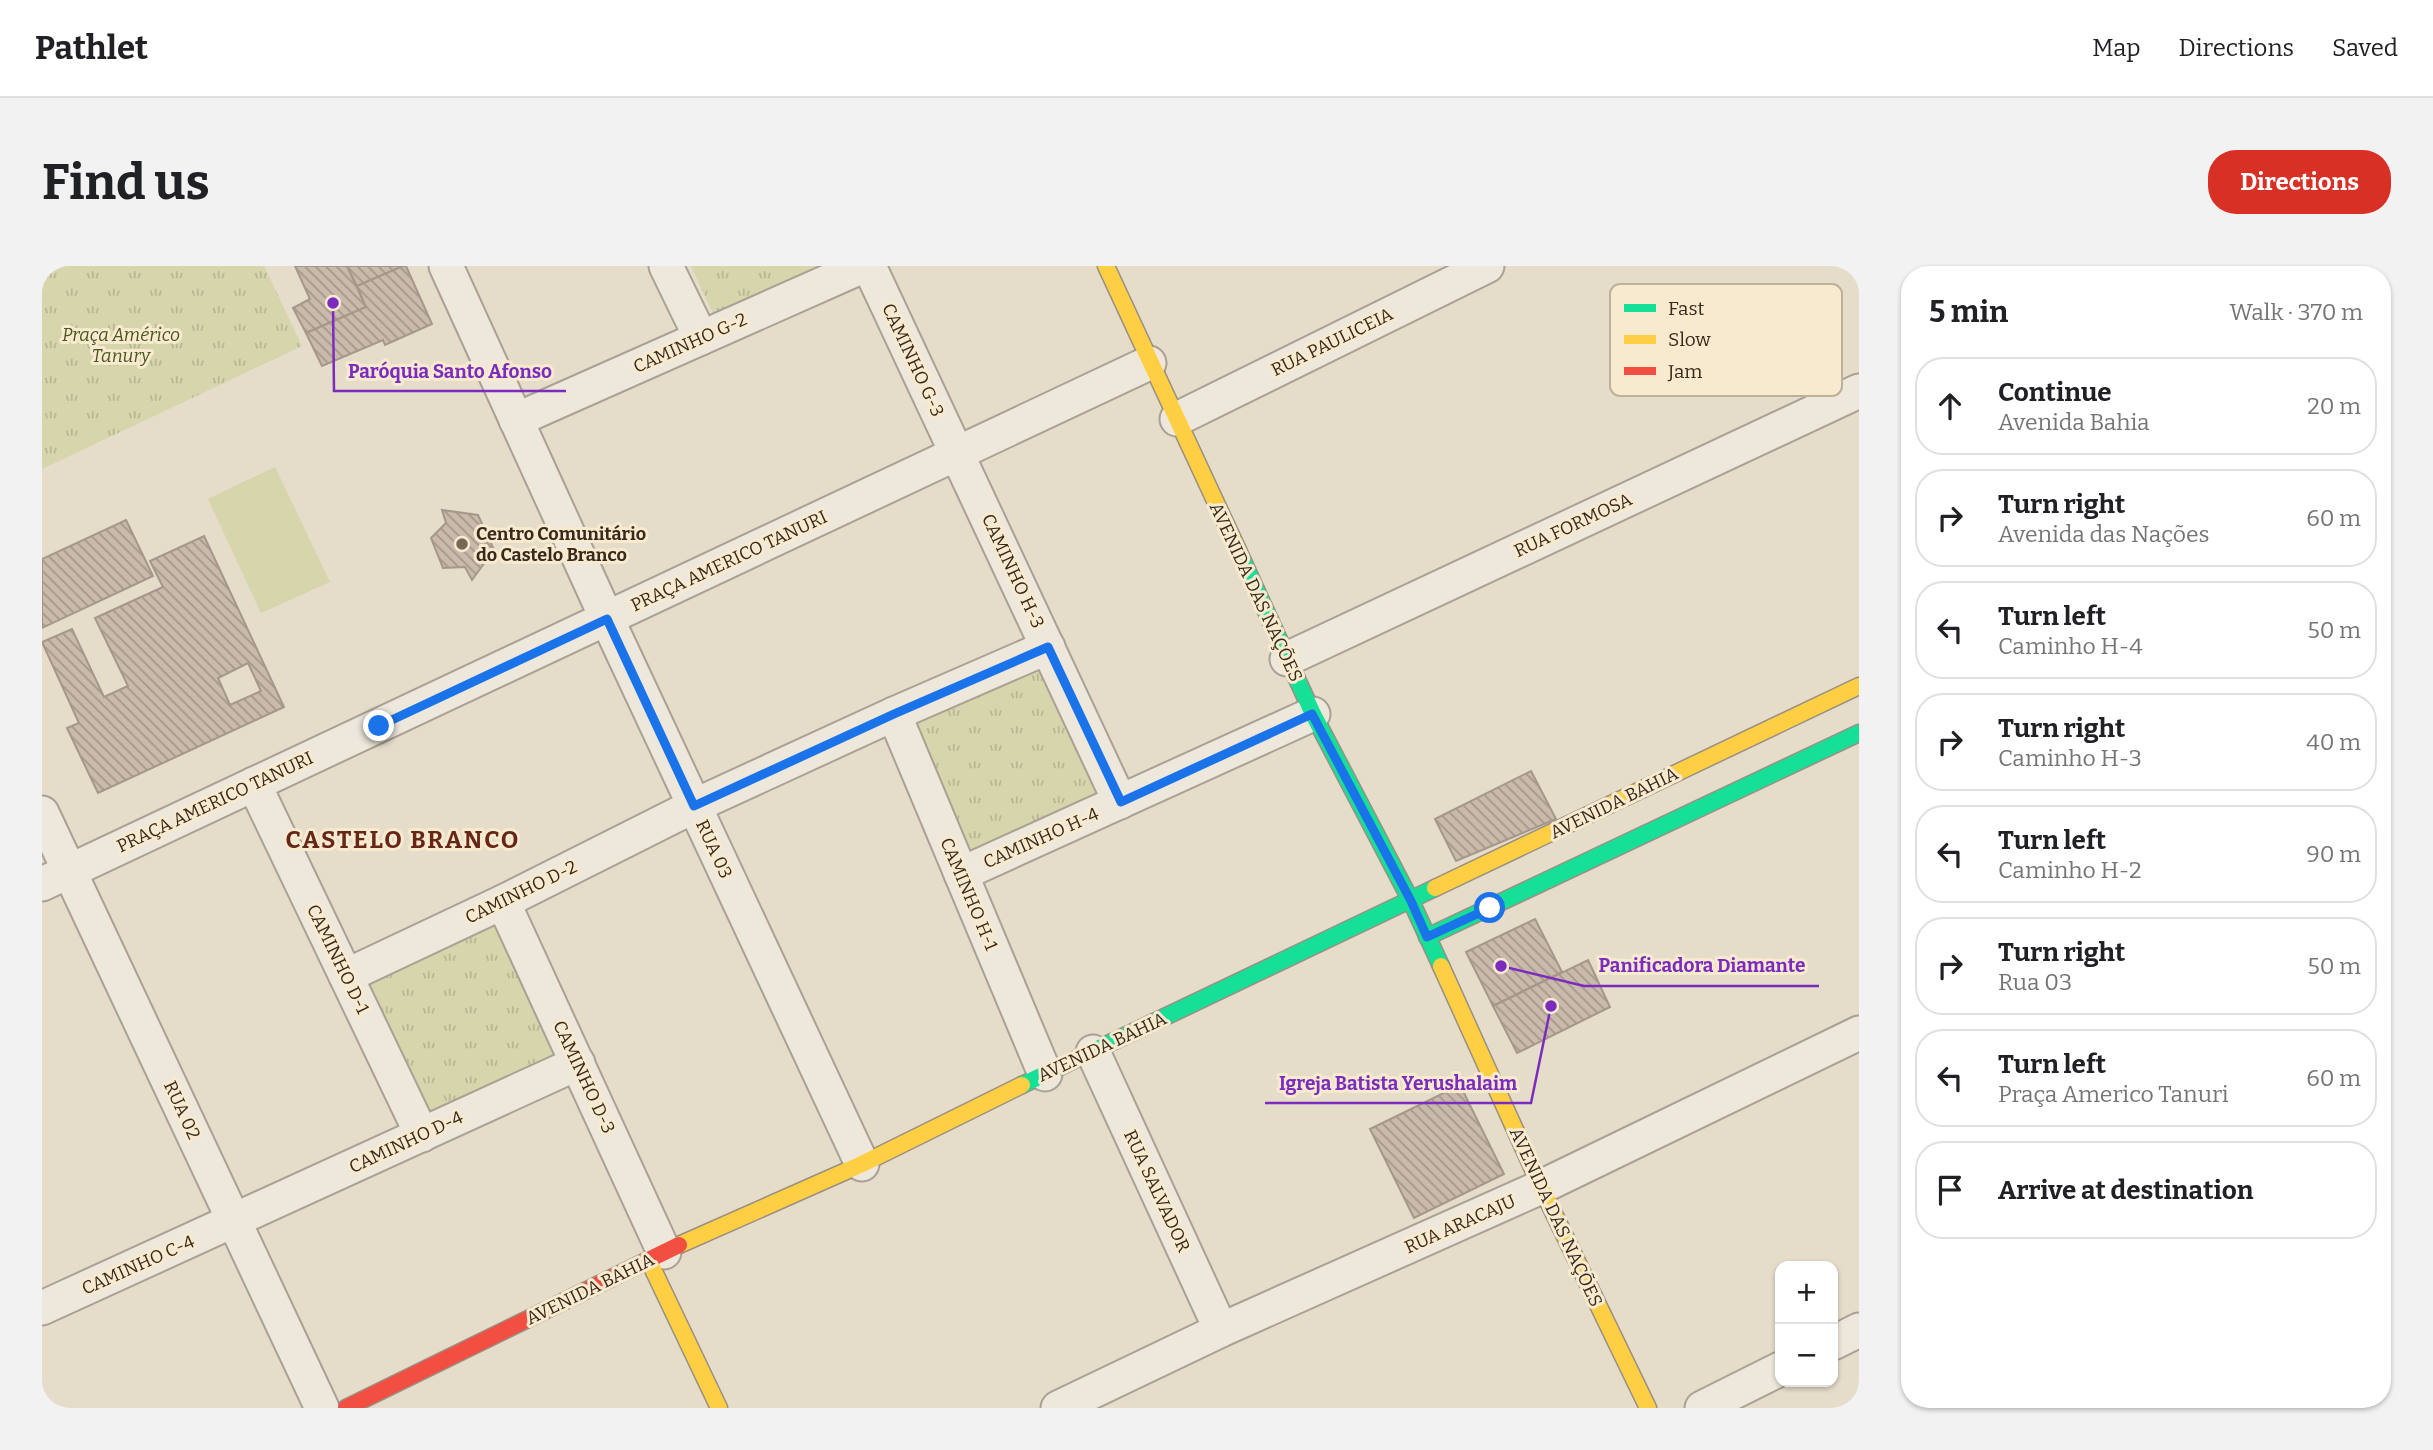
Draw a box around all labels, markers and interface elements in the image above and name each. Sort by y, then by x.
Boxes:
text: Pathlet [35,28,148,68]
text: Map [2092,34,2141,62]
text: Directions [2179,34,2294,62]
text: Saved [2332,34,2398,62]
button: Directions [2208,150,2391,214]
text: Find us [42,153,210,212]
legend [1610,284,1842,396]
text: 5 min [1929,294,2008,330]
text: Fast [1668,297,1705,320]
text: Walk · 370 m [2230,298,2363,326]
street label: CAMINHO G-3 [877,300,949,420]
street label: RUA PAULICEIA [1267,303,1397,381]
street label: CAMINHO G-2 [630,308,750,378]
park label: Praça Américo Tanury [62,324,180,367]
text: Slow [1668,328,1711,351]
callout: Paróquia Santo Afonso [334,351,566,391]
text: Paróquia Santo Afonso [348,360,552,383]
text: Jam [1667,360,1702,383]
text: Continue [1998,377,2112,408]
icon: ahead [1931,387,1969,425]
text: 20 m [2307,392,2361,420]
text: Avenida Bahia [1998,408,2150,436]
street label: RUA FORMOSA [1511,488,1636,562]
text: Turn right [1998,489,2125,520]
street label: AVENIDA DAS NAÇÕES [1205,499,1307,685]
icon: right [1931,499,1969,537]
text: 60 m [2306,504,2361,532]
street label: PRAÇA AMERICO TANURI [627,506,831,616]
street label: CAMINHO H-3 [977,510,1049,632]
text: Avenida das Nações [1998,520,2210,548]
place label: Centro Comunitário do Castelo Branco [476,523,646,566]
marker: Centro Comunitário do Castelo Branco [454,536,470,552]
text: Turn left [1998,601,2106,632]
icon: left [1931,611,1969,649]
text: 50 m [2307,616,2361,644]
text: Caminho H-4 [1998,632,2143,660]
route end [363,710,394,741]
text: Turn right [1998,713,2125,744]
icon: right [1931,723,1969,761]
text: 40 m [2306,728,2361,756]
text: Caminho H-3 [1998,744,2142,772]
street label: PRAÇA AMERICO TANURI [113,747,317,857]
street label: AVENIDA BAHIA [1546,762,1682,844]
street label: CAMINHO H-4 [980,802,1103,873]
street label: RUA 03 [691,816,737,882]
text: Turn left [1998,825,2106,856]
district label: CASTELO BRANCO [286,826,520,854]
street label: CAMINHO H-1 [935,834,1003,954]
icon: left [1931,835,1969,873]
text: 90 m [2306,840,2361,868]
street label: CAMINHO D-2 [461,855,581,929]
text: Caminho H-2 [1998,856,2141,884]
route start [1474,892,1505,923]
street label: CAMINHO D-1 [302,901,374,1018]
text: Turn right [1998,937,2125,968]
callout: Panificadora Diamante [1584,946,1819,986]
icon: right [1931,947,1969,985]
text: 50 m [2307,952,2361,980]
text: Panificadora Diamante [1599,954,1805,977]
text: Rua 03 [1998,968,2072,996]
street label: AVENIDA BAHIA [1034,1007,1170,1086]
street label: CAMINHO D-3 [548,1017,620,1137]
text: Turn left [1998,1049,2106,1080]
icon: left [1931,1059,1969,1097]
callout: Igreja Batista Yerushalaim [1265,1063,1531,1103]
text: 60 m [2306,1064,2361,1092]
text: Igreja Batista Yerushalaim [1279,1072,1517,1095]
street label: RUA 02 [159,1077,205,1143]
text: Praça Americo Tanuri [1998,1080,2229,1108]
street label: CAMINHO D-4 [346,1106,467,1178]
street label: AVENIDA DAS NAÇÕES [1505,1124,1607,1310]
street label: RUA SALVADOR [1119,1126,1195,1256]
icon: arrive [1931,1171,1969,1209]
text: Arrive at destination [1998,1175,2253,1206]
street label: RUA ARACAJU [1401,1190,1519,1258]
street label: CAMINHO C-4 [78,1230,198,1300]
street label: AVENIDA BAHIA [522,1248,658,1330]
map controls [1775,1261,1838,1387]
button: + [1775,1261,1838,1324]
button: − [1775,1324,1838,1387]

